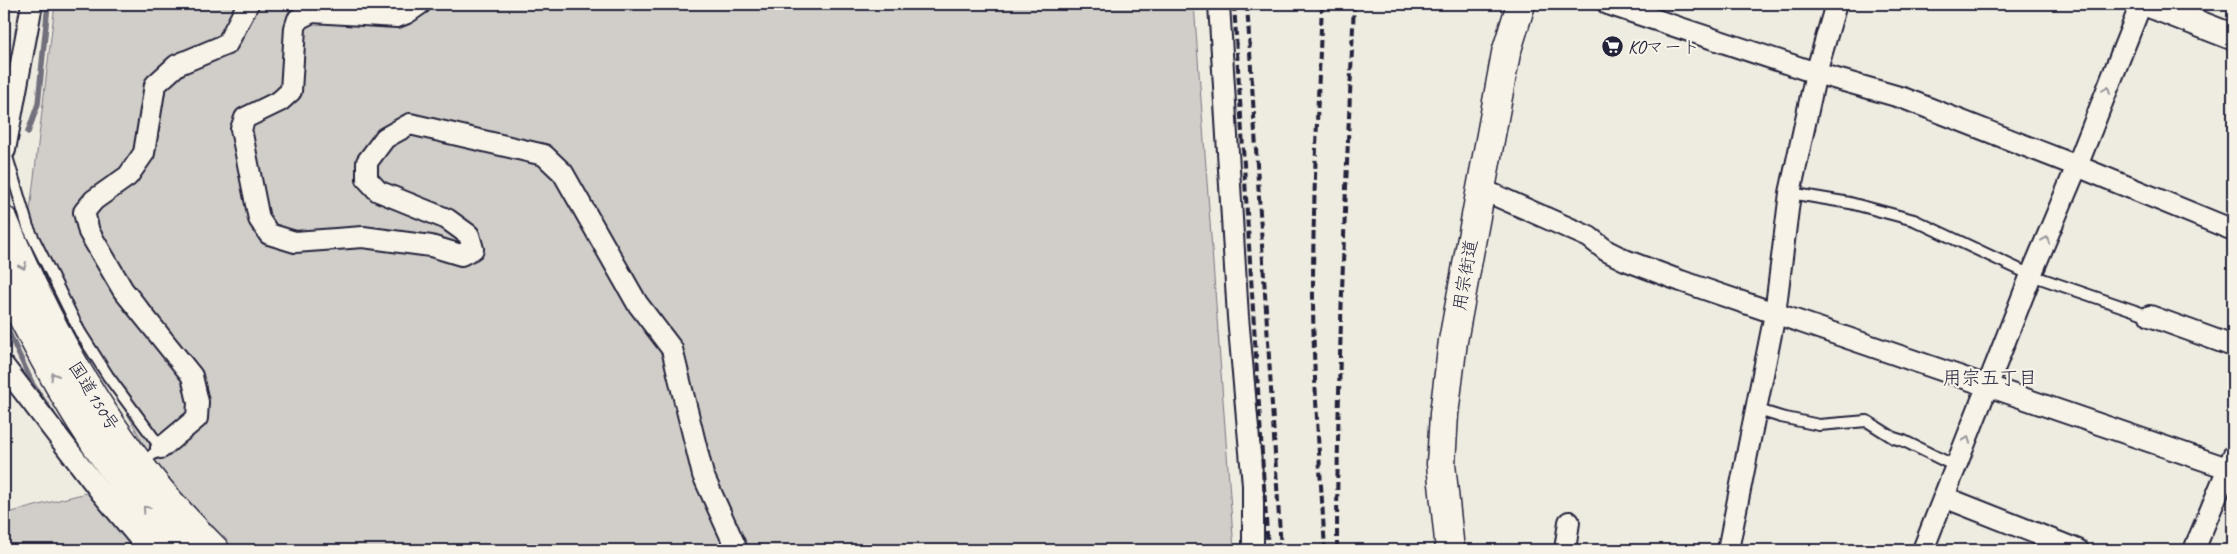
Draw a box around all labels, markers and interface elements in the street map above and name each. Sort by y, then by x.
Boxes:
supermarket icon: KOマート [1600,35,1624,59]
place label: KOマート [1628,36,1700,58]
one-way arrow [2101,86,2111,94]
one-way arrow [2039,236,2050,245]
street label: 用宗街道 [1448,238,1482,312]
one-way arrow [17,261,28,270]
street label: 国道150号 [64,357,124,435]
district label: 用宗五丁目 [1942,366,2038,390]
one-way arrow [50,372,60,381]
one-way arrow [1961,436,1971,445]
one-way arrow [142,506,151,515]

